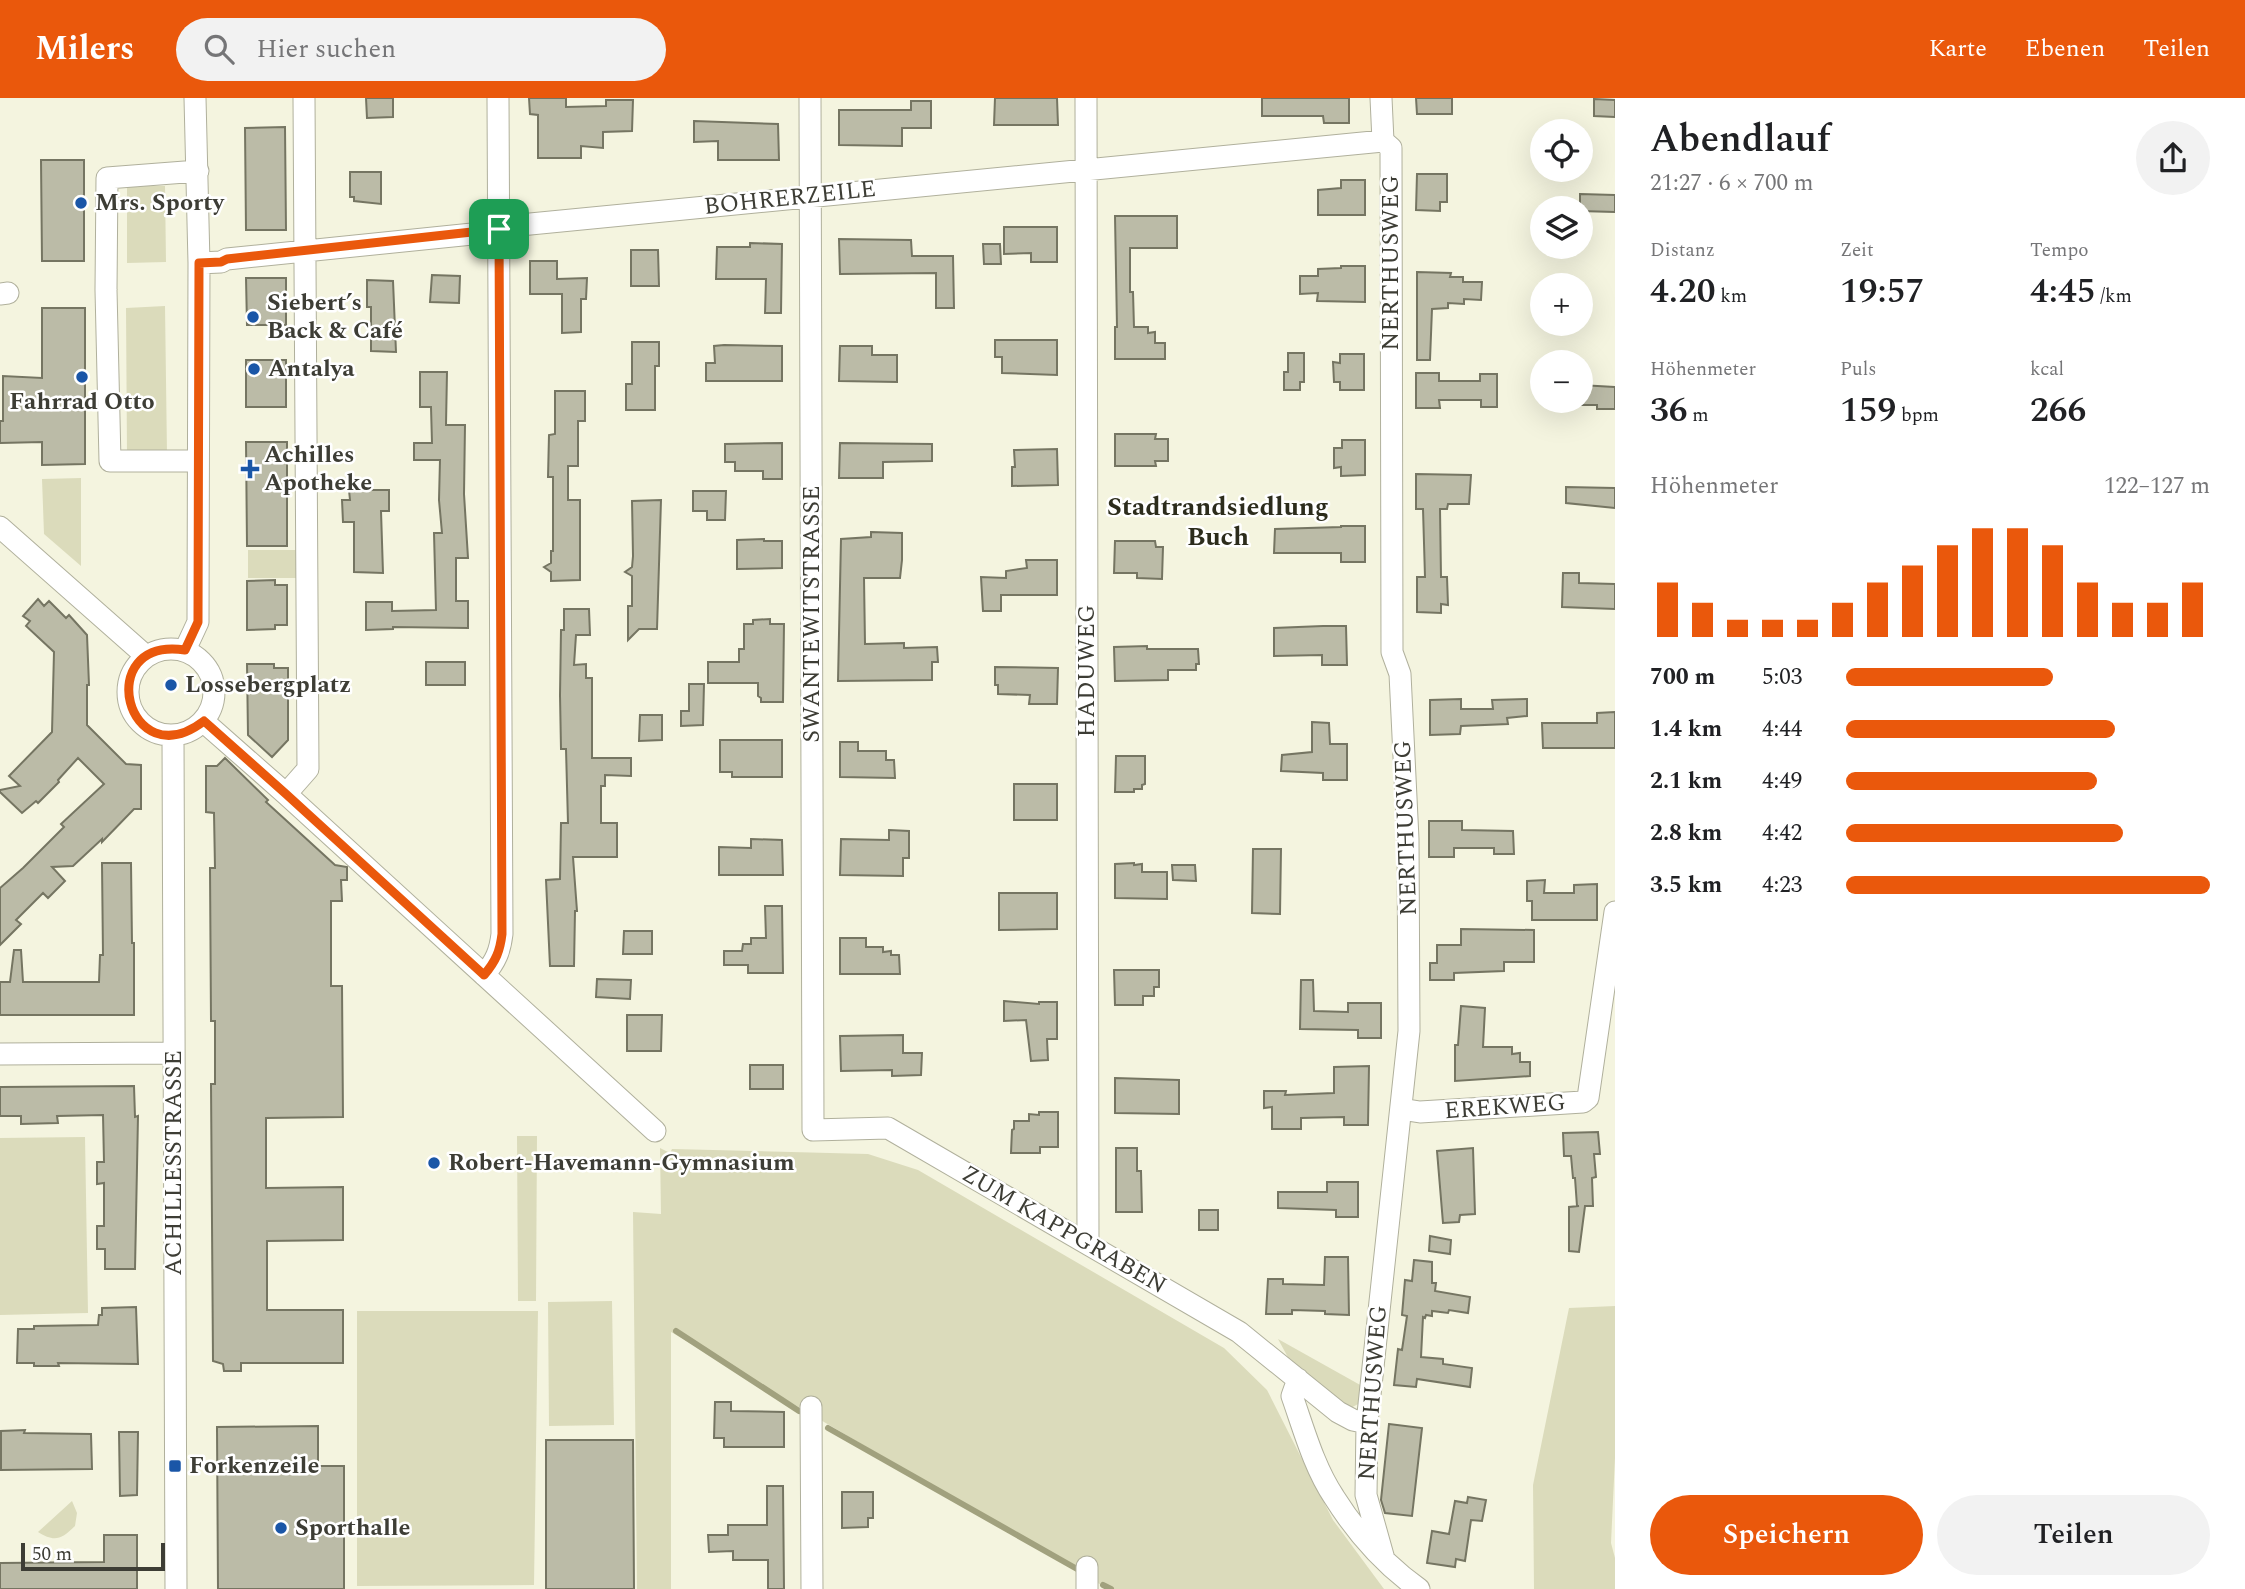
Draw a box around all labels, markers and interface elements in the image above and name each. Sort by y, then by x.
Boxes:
search box [176,18,666,81]
text: Milers [35,24,134,74]
text: Hier suchen [256,29,396,69]
icon: search [200,30,238,68]
text: Karte [1929,31,1987,67]
text: Ebenen [2025,31,2105,67]
text: Teilen [2143,31,2210,67]
text: Abendlauf [1650,111,1830,169]
map controls [1530,119,1593,413]
button: locate [1530,119,1593,182]
button: share [2136,121,2210,195]
text: 21:27 · 6 × 700 m [1650,166,1814,201]
street label: BOHRERZEILE [702,171,878,225]
street label: NERTHUSWEG [1373,175,1409,351]
place label: Mrs. Sporty [95,185,226,221]
marker: Mrs. Sporty [73,195,89,211]
button: layers [1530,196,1593,259]
pin [469,199,529,259]
icon: arrive [480,210,518,248]
text: Distanz [1650,236,1715,265]
text: Zeit [1840,236,1874,265]
text: Tempo [2030,236,2089,265]
text: 4.20 [1650,265,1715,318]
text: 19:57 [1840,265,1924,318]
text: 4:45 [2030,265,2095,318]
button: + [1530,273,1593,336]
text: km [1715,282,1747,311]
text: /km [2095,282,2132,311]
place label: Siebert’s Back & Café [267,285,403,349]
marker: Siebert’s Back & Café [245,309,261,325]
button: − [1530,350,1593,413]
place label: Antalya [268,351,355,387]
text: Höhenmeter [1650,355,1756,384]
text: Puls [1840,355,1877,384]
text: kcal [2030,355,2064,384]
marker: Antalya [246,361,262,377]
marker: Fahrrad Otto [74,369,90,385]
place label: Fahrrad Otto [9,384,155,420]
text: 36 [1650,384,1688,437]
text: 159 [1840,384,1896,437]
text: 266 [2030,384,2086,437]
text: m [1688,401,1709,430]
text: bpm [1896,401,1939,430]
place label: Achilles Apotheke [264,437,372,501]
marker: Achilles Apotheke [242,461,258,477]
text: Höhenmeter [1650,469,1778,504]
text: 122–127 m [2104,469,2210,504]
street label: SWANTEWITSTRASSE [794,485,830,743]
district label: Stadtrandsiedlung Buch [1107,487,1329,557]
street label: HADUWEG [1069,605,1105,737]
text: 700 m [1650,660,1715,695]
text: 5:03 [1762,660,1802,695]
place label: Lossebergplatz [185,667,351,703]
marker: Lossebergplatz [163,677,179,693]
text: 1.4 km [1650,712,1722,747]
text: 4:44 [1762,712,1802,747]
street label: NERTHUSWEG [1385,740,1427,916]
text: 2.1 km [1650,764,1722,799]
text: 4:49 [1762,764,1802,799]
text: 2.8 km [1650,816,1722,851]
text: 4:42 [1762,816,1802,851]
text: 3.5 km [1650,868,1722,903]
text: 4:23 [1762,868,1802,903]
street label: ACHILLESSTRASSE [156,1050,192,1276]
street label: EREKWEG [1443,1085,1567,1129]
place label: Robert-Havemann-Gymnasium [448,1145,795,1181]
marker: Robert-Havemann-Gymnasium [426,1155,442,1171]
street label: ZUM KAPPGRABEN [955,1156,1173,1304]
street label: NERTHUSWEG [1349,1304,1397,1482]
place label: Forkenzeile [189,1448,319,1484]
marker: Forkenzeile [167,1458,183,1474]
button: Speichern [1650,1495,1923,1575]
button: Teilen [1937,1495,2210,1575]
place label: Sporthalle [295,1510,410,1546]
marker: Sporthalle [273,1520,289,1536]
scale bar [21,1540,164,1572]
text: 50 m [32,1540,72,1569]

